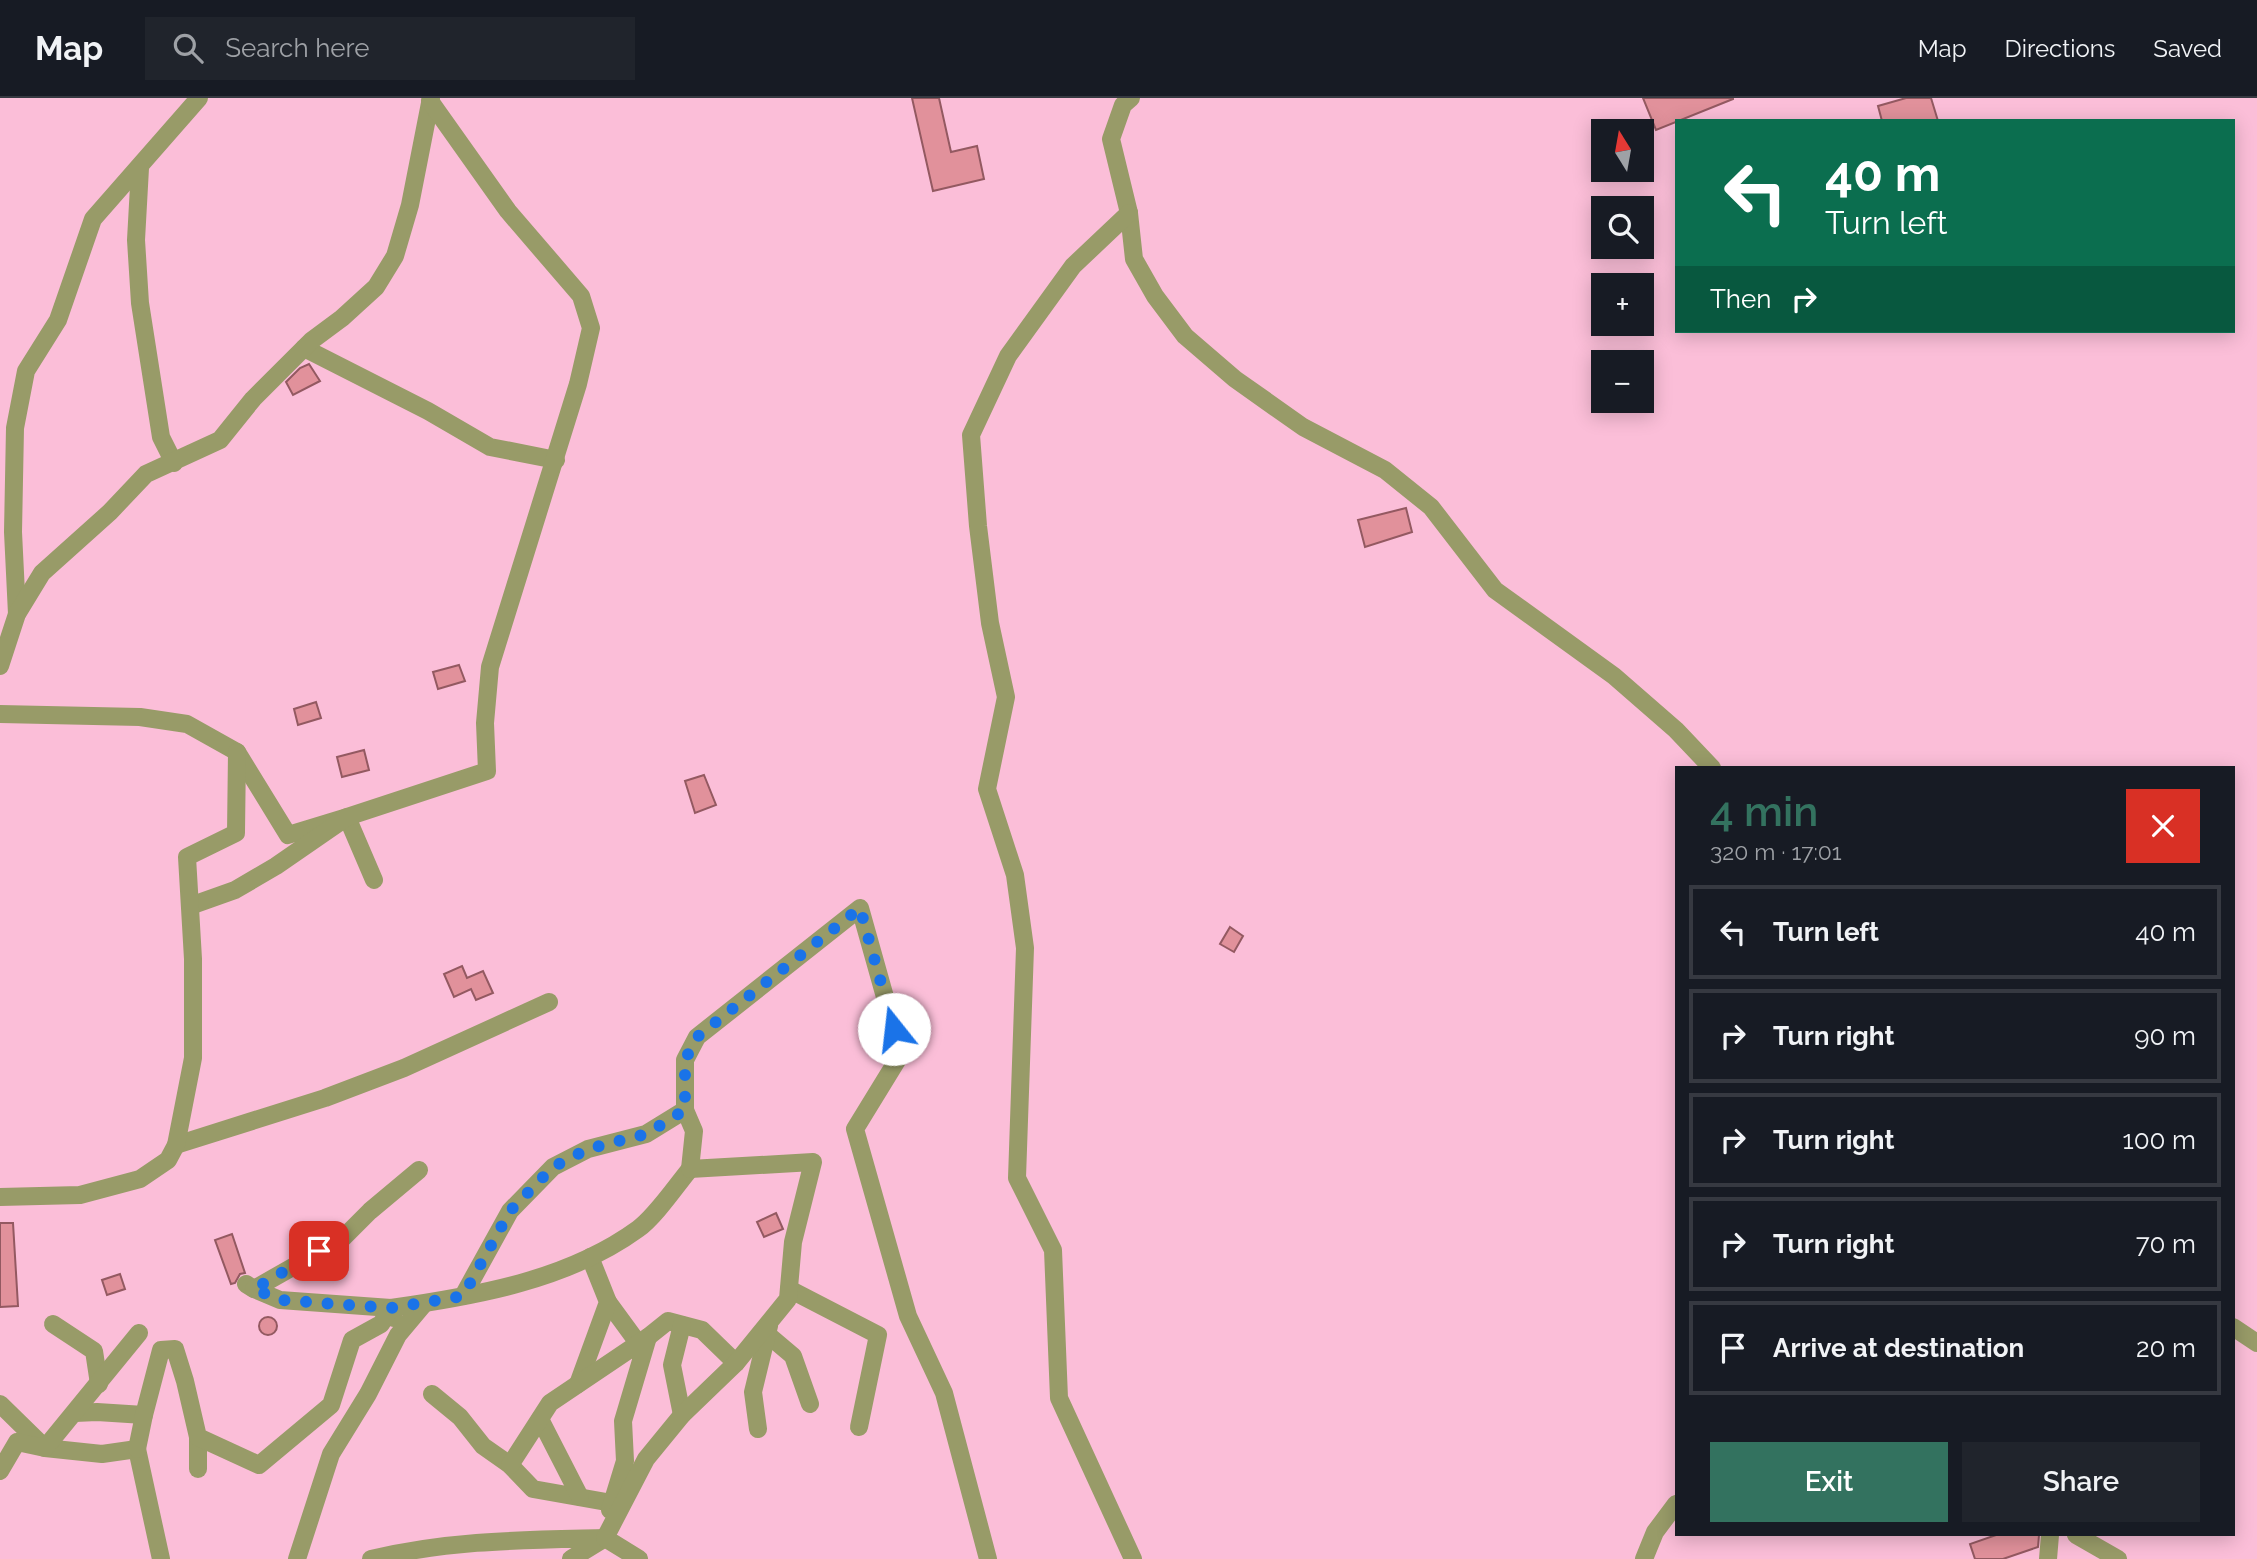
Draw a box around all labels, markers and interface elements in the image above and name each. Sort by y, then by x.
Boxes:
search box [145,17,635,80]
text: Map [35,29,103,68]
icon: search [169,29,207,67]
text: Search here [225,33,370,63]
text: Map [1918,34,1967,63]
text: Directions [2005,34,2115,63]
text: Saved [2153,34,2222,63]
north arrow [1591,119,1654,182]
map controls [1591,119,1654,413]
text: 40 m [1825,145,1940,202]
icon: left [1710,147,1801,238]
button: search [1591,196,1654,259]
text: Turn left [1825,204,1947,241]
button: + [1591,273,1654,336]
icon: right [1785,280,1823,318]
text: Then [1710,284,1771,314]
button: − [1591,350,1654,413]
text: 4 min [1710,787,1818,836]
button: close [2126,789,2200,863]
text: 320 m · 17:01 [1710,838,1842,865]
icon: left [1714,913,1752,951]
text: Turn left [1773,917,1879,947]
text: 40 m [2135,917,2196,947]
position arrow [857,992,931,1066]
icon: right [1714,1017,1752,1055]
text: Turn right [1773,1021,1894,1051]
text: 90 m [2134,1021,2196,1051]
icon: right [1714,1121,1752,1159]
text: Turn right [1773,1125,1894,1155]
text: 100 m [2123,1125,2196,1155]
pin [289,1221,349,1281]
icon: right [1714,1225,1752,1263]
text: Turn right [1773,1229,1894,1259]
text: 70 m [2136,1229,2196,1259]
icon: arrive [300,1232,338,1270]
icon: arrive [1714,1329,1752,1367]
text: Arrive at destination [1773,1333,2024,1363]
text: 20 m [2136,1333,2196,1363]
button: Exit [1710,1442,1948,1522]
button: Share [1962,1442,2200,1522]

